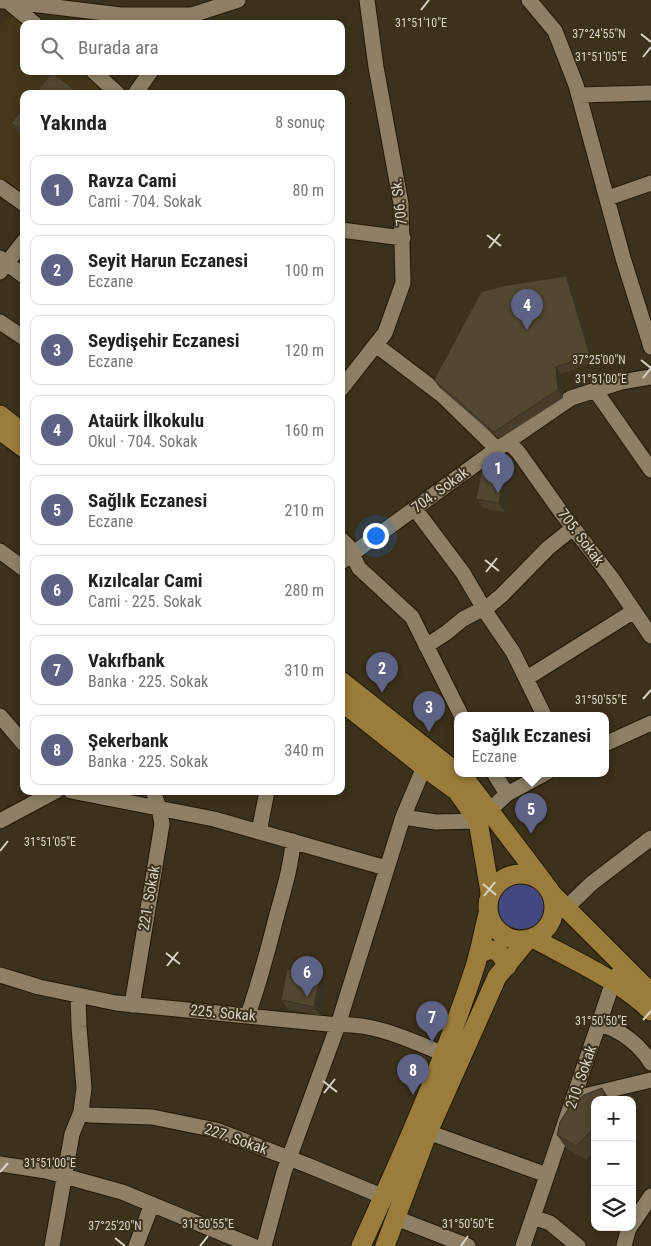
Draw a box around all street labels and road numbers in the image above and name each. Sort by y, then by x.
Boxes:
street label: 706. Sk. [387,177,411,227]
street label: 704. Sokak [408,463,472,517]
street label: 705. Sokak [554,505,608,569]
street label: 221. Sokak [134,864,164,932]
street label: 225. Sokak [190,1001,257,1025]
street label: 210. Sokak [562,1043,600,1111]
street label: 227. Sokak [202,1120,270,1158]

